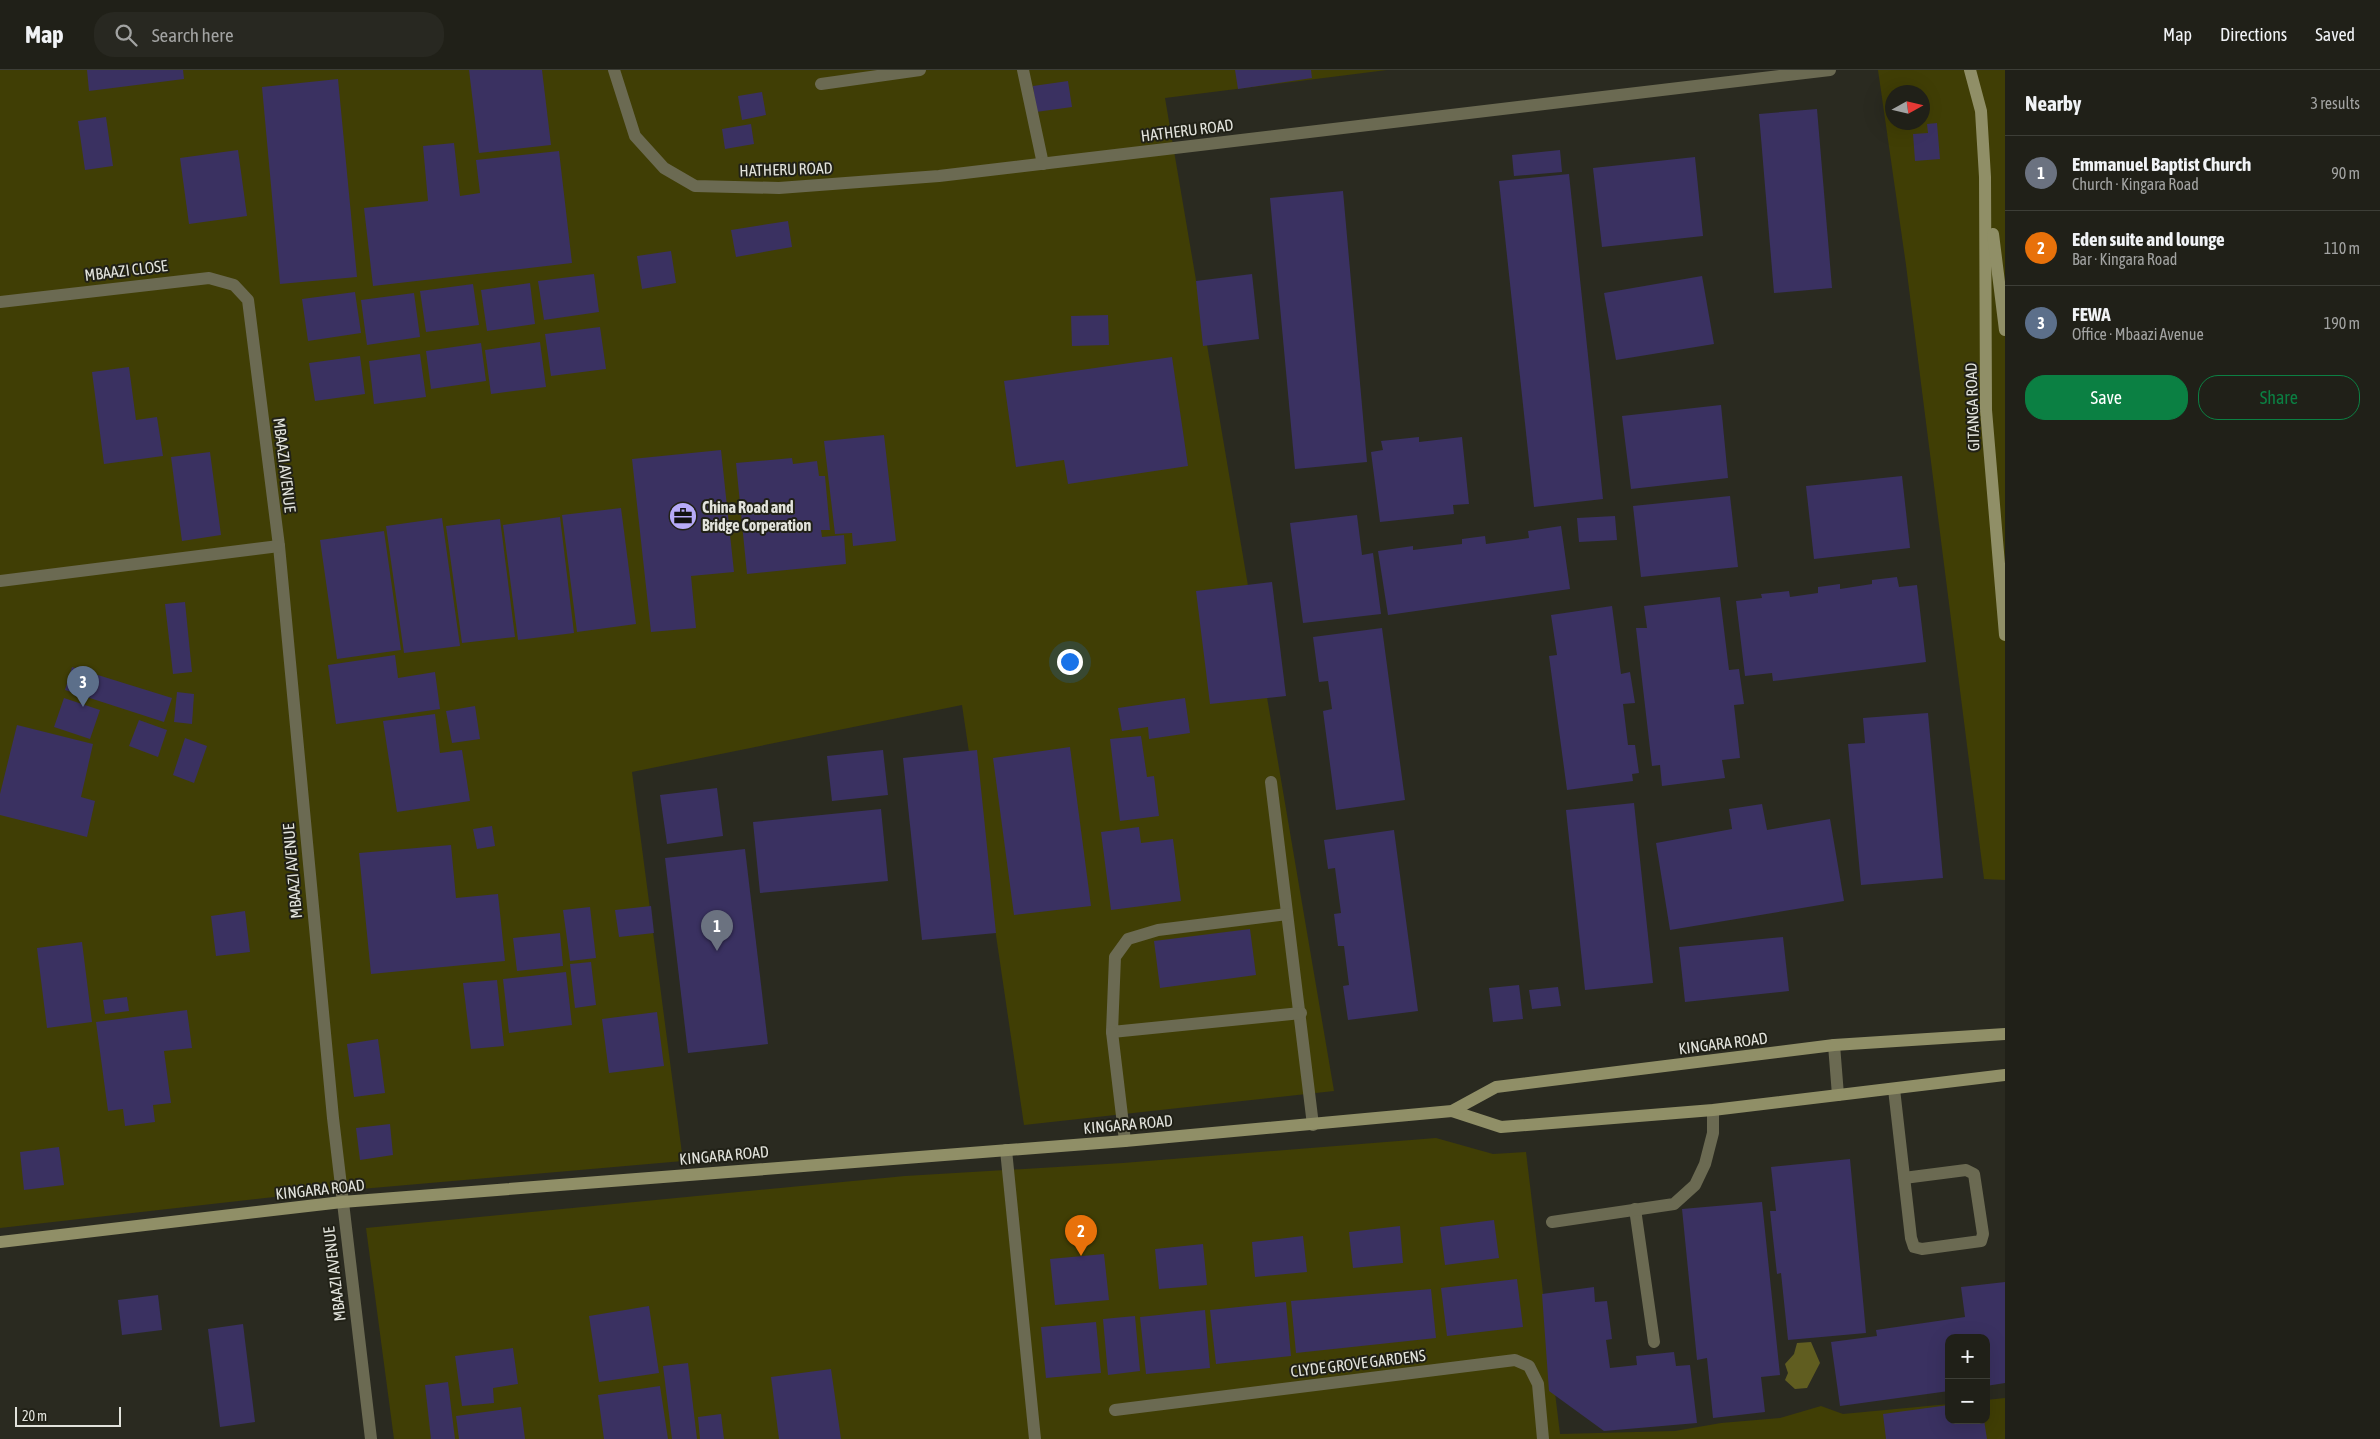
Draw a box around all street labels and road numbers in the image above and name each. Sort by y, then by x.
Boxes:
street label: HATHERU ROAD [1140,115,1234,145]
street label: HATHERU ROAD [739,158,833,180]
street label: MBAAZI CLOSE [84,256,169,284]
street label: GITANGA ROAD [1961,362,1983,452]
street label: MBAAZI AVENUE [270,417,300,514]
street label: MBAAZI AVENUE [279,823,305,919]
street label: KINGARA ROAD [1677,1029,1769,1057]
street label: KINGARA ROAD [1083,1111,1173,1137]
street label: KINGARA ROAD [679,1142,769,1168]
street label: KINGARA ROAD [274,1175,366,1203]
street label: MBAAZI AVENUE [319,1225,349,1322]
street label: CLYDE GROVE GARDENS [1289,1346,1427,1380]

